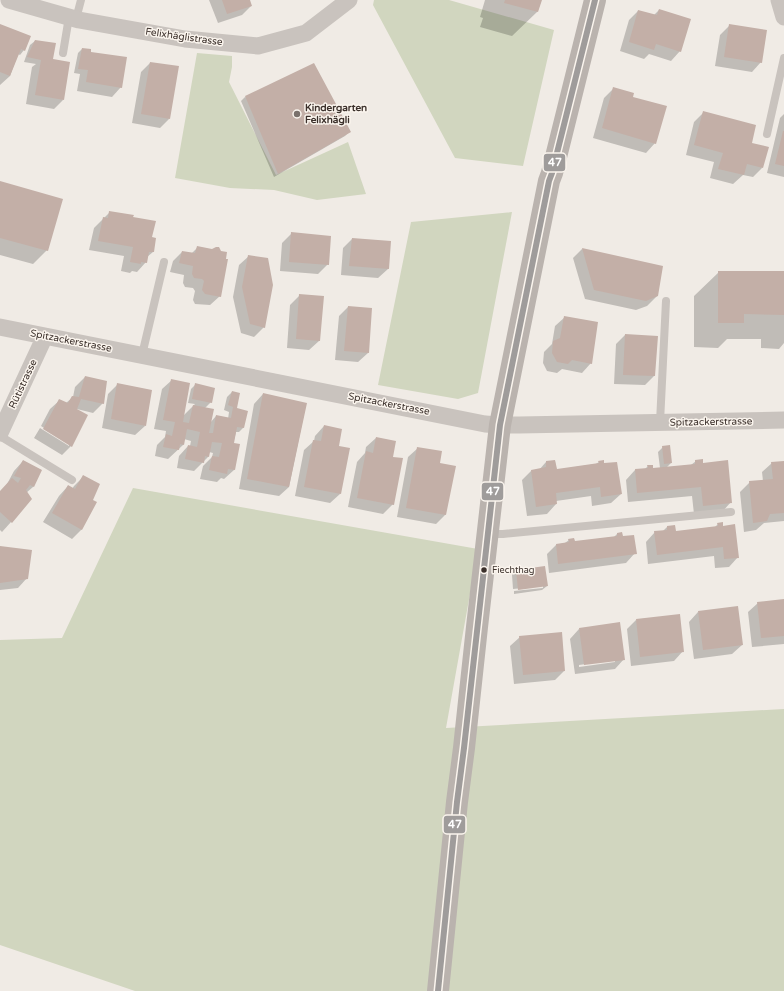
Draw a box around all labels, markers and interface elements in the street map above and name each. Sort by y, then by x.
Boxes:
street label: Felixhäglistrasse [145,26,224,48]
place label: Kindergarten Felixhägli [305,102,367,126]
marker: Kindergarten Felixhägli [292,109,302,119]
line badge: 47 [543,153,566,172]
text: 47 [548,156,562,169]
street label: Spitzackerstrasse [29,327,113,355]
street label: Rütistrasse [6,357,40,410]
street label: Spitzackerstrasse [347,390,431,418]
street label: Spitzackerstrasse [670,415,753,429]
line badge: 47 [481,482,504,501]
text: 47 [486,485,500,498]
marker: Fiechthag [479,565,489,575]
place label: Fiechthag [492,565,535,576]
line badge: 47 [443,815,466,834]
text: 47 [448,818,462,831]

